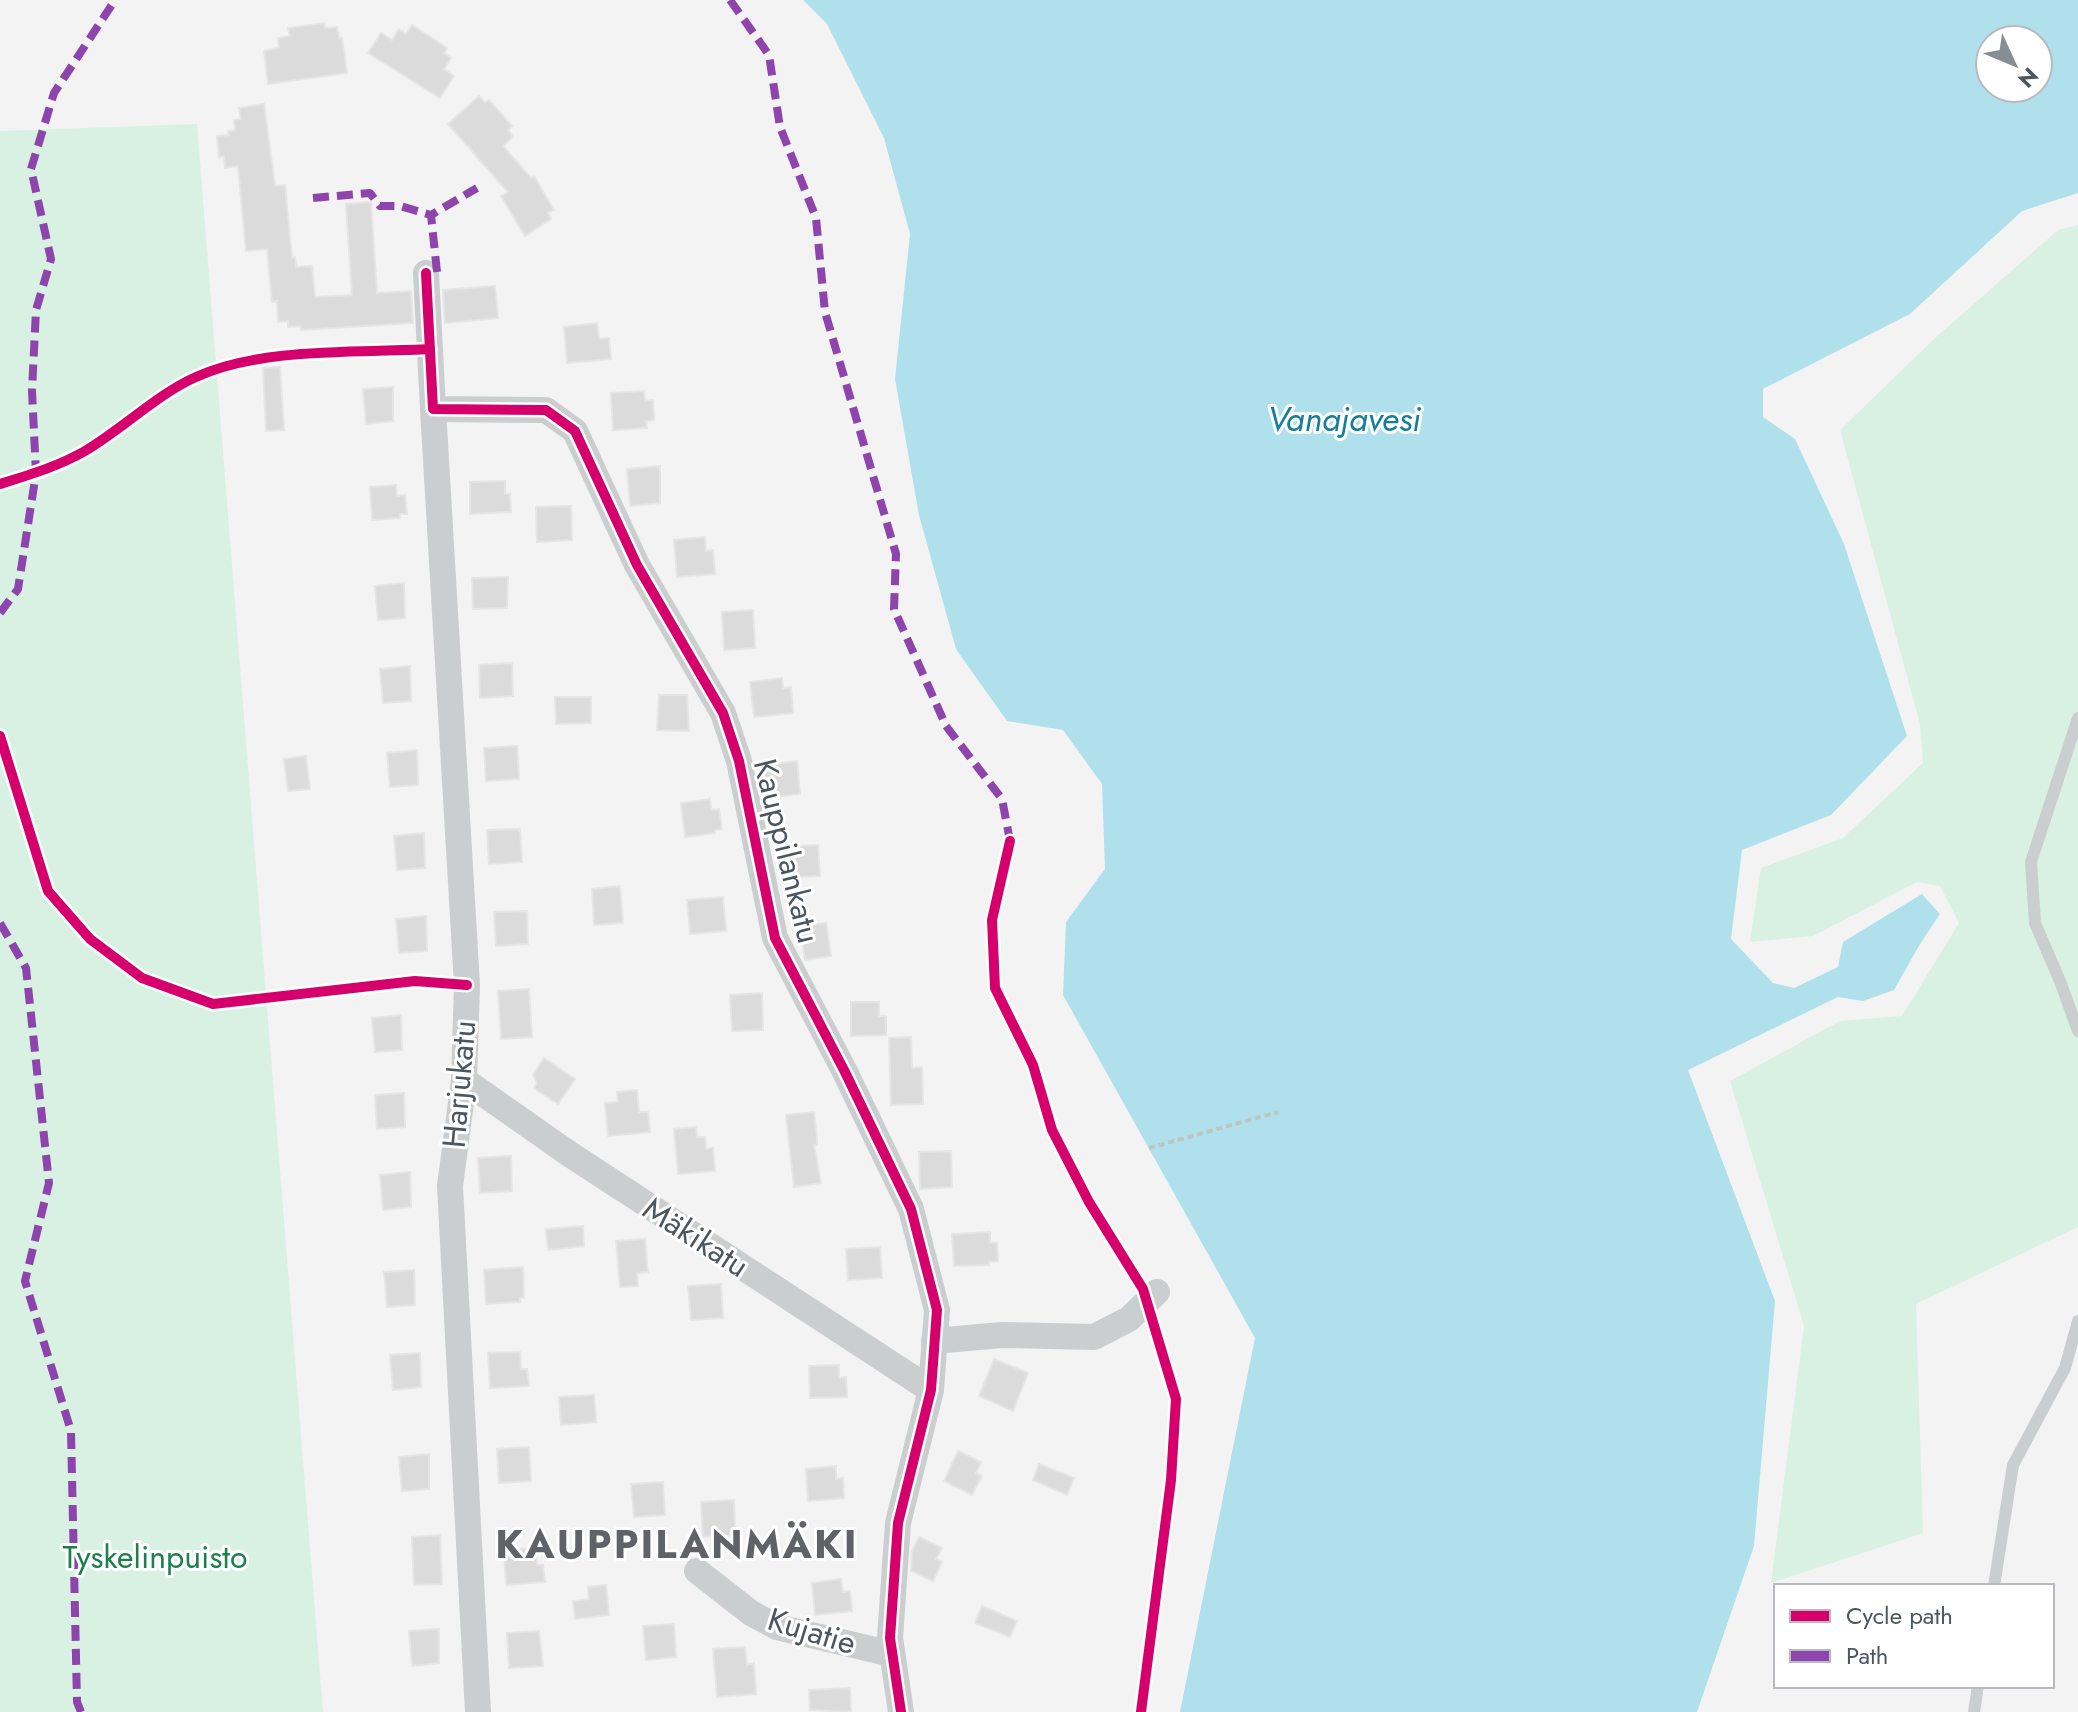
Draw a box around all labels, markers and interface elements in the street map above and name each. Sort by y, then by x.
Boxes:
north arrow [1974,24,2054,104]
text: N [2011,60,2046,95]
water label: Vanajavesi [1267,395,1422,444]
street label: Kauppilankatu [742,754,832,948]
street label: Harjukatu [431,1018,487,1150]
street label: Mäkikatu [634,1186,758,1288]
district label: KAUPPILANMÄKI [495,1515,859,1573]
park label: Tyskelinpuisto [63,1534,247,1580]
legend [1774,1584,2054,1688]
street label: Kujatie [762,1596,862,1666]
text: Cycle path [1846,1598,1953,1633]
text: Path [1846,1638,1888,1673]

